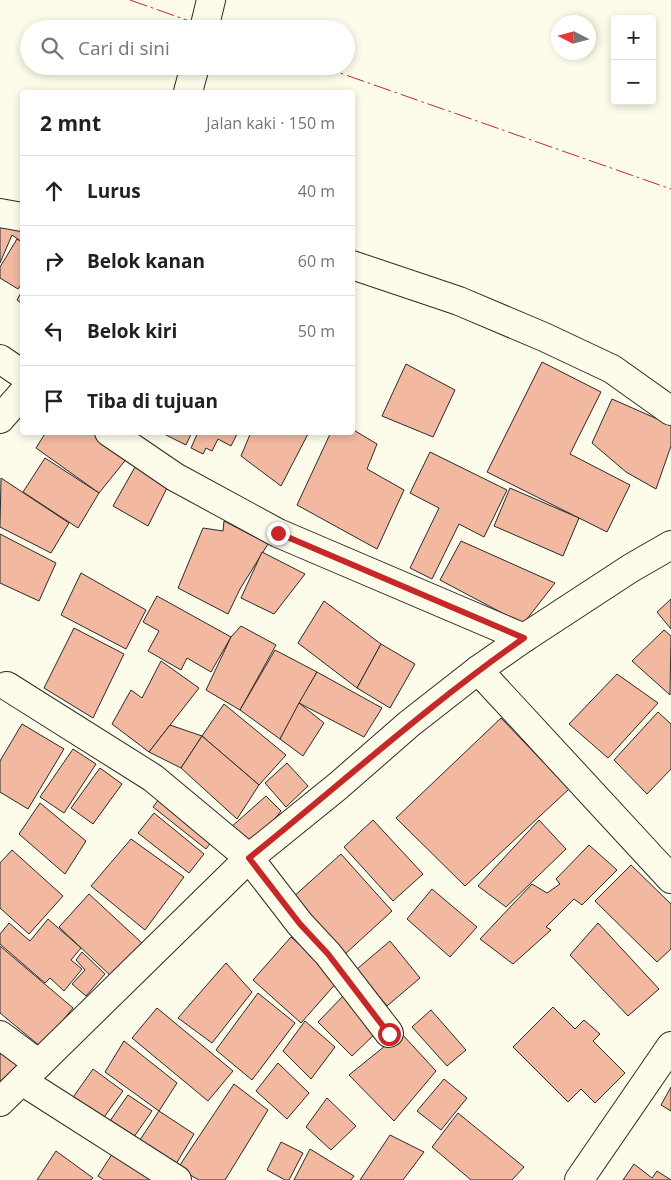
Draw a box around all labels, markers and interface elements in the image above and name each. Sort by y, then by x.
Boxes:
north arrow [551,15,596,60]
map controls [611,15,656,105]
button: + [611,15,656,60]
search box [20,20,355,75]
icon: search [38,34,66,62]
text: Cari di sini [78,35,170,61]
button: − [611,60,656,105]
text: 2 mnt [40,109,101,137]
text: Jalan kaki · 150 m [206,112,335,134]
icon: ahead [40,177,68,205]
text: Lurus [87,178,141,204]
text: 40 m [298,180,335,202]
icon: right [40,247,68,275]
text: Belok kanan [87,248,205,274]
text: 60 m [298,250,335,272]
icon: left [40,317,68,345]
text: Belok kiri [87,318,177,344]
text: 50 m [298,320,335,342]
icon: arrive [40,387,68,415]
text: Tiba di tujuan [87,388,218,414]
route end [267,522,290,545]
route start [378,1023,401,1046]

